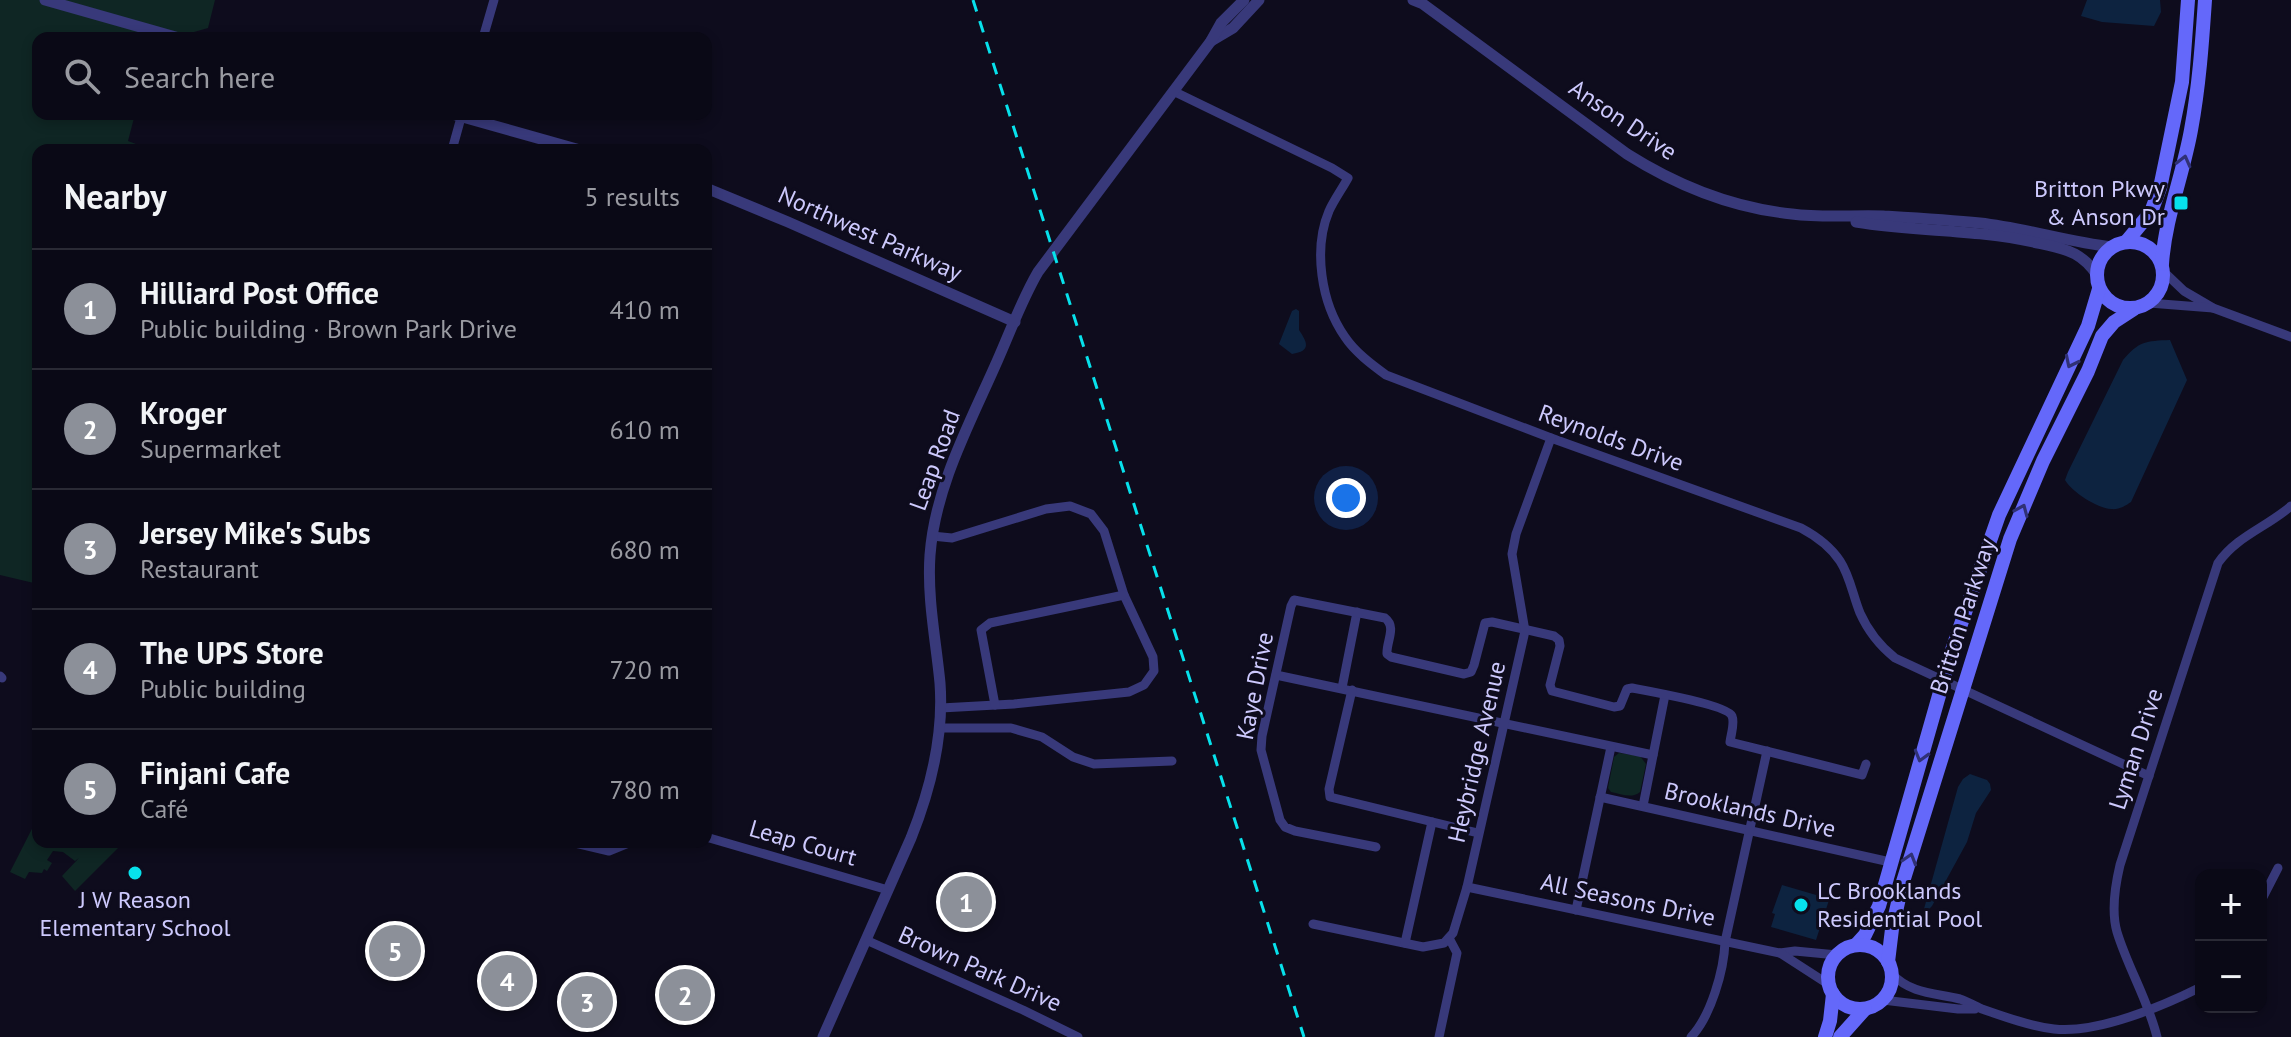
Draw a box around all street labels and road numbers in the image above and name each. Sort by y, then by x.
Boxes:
street label: Anson Drive [1563,72,1683,167]
street label: Northwest Parkway [773,179,967,288]
street label: Reynolds Drive [1534,397,1688,478]
street label: Leap Road [902,405,967,515]
street label: Britton Parkway [1923,534,2002,698]
street label: Kaye Drive [1229,629,1280,742]
street label: Heybridge Avenue [1441,658,1512,846]
street label: Lyman Drive [2101,684,2170,814]
street label: Brooklands Drive [1662,775,1839,844]
street label: Leap Court [746,812,860,873]
street label: All Seasons Drive [1538,866,1718,933]
street label: Brown Park Drive [894,919,1067,1018]

